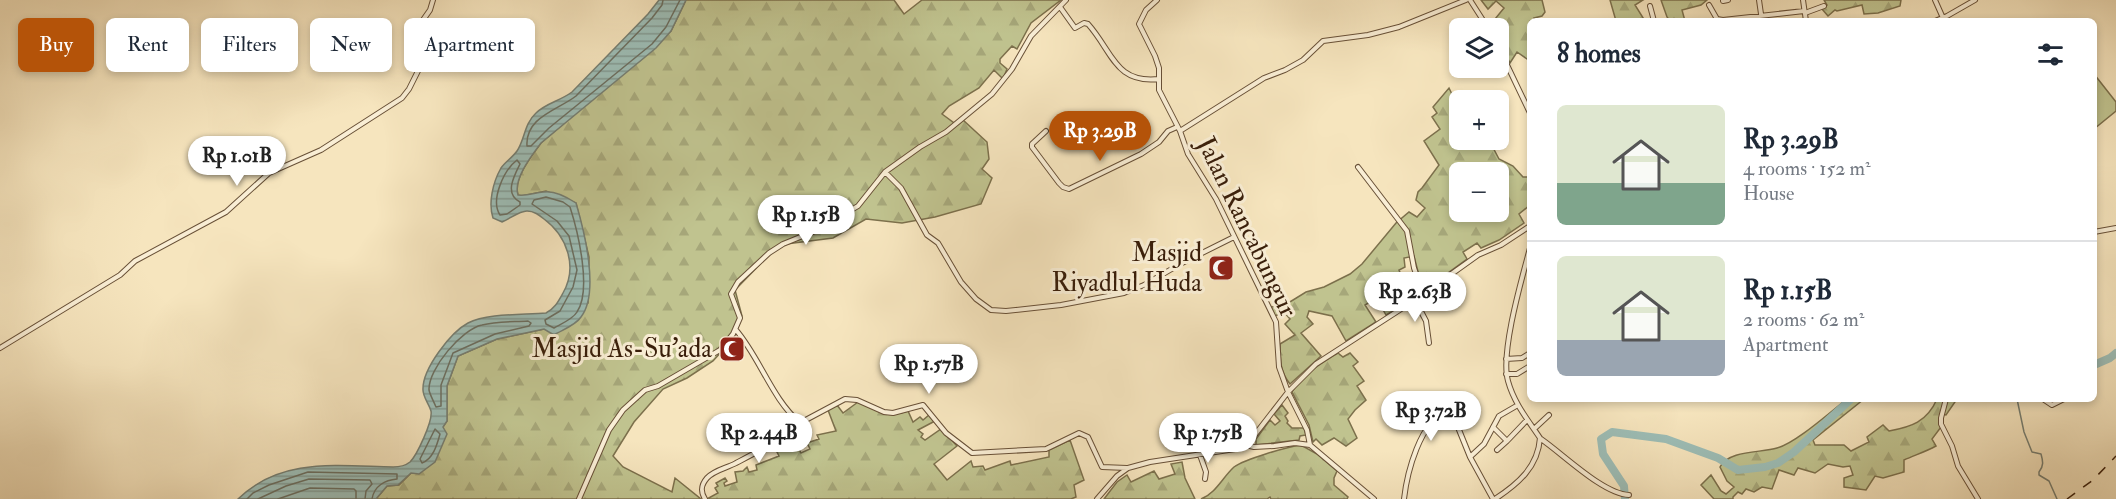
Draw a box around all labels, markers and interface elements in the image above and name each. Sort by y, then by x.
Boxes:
chip: Buy [18,18,94,72]
chip: Rent [106,18,189,72]
chip: Filters [201,18,298,72]
chip: New [310,18,392,72]
chip: Apartment [404,18,535,72]
map controls [1449,18,1509,222]
button: layers [1449,18,1509,78]
text: 8 homes [1557,38,1641,70]
icon: filters [2034,38,2067,71]
button: + [1449,90,1509,150]
pin: Rp 3.29B [1038,111,1162,162]
text: Rp 3.29B [1063,118,1137,143]
text: Rp 3.29B [1743,124,1839,156]
icon: home [1605,129,1677,201]
street label: Jalan Rancabungur [1189,131,1305,323]
pin: Rp 1.01B [175,136,299,187]
text: Rp 1.01B [202,143,272,168]
text: 4 rooms · 152 m² [1743,156,1871,181]
button: − [1449,162,1509,222]
text: House [1743,181,1794,206]
pin: Rp 1.15B [744,195,868,246]
text: Rp 1.15B [772,202,840,227]
place label: Masjid Riyadlul Huda [1052,237,1202,299]
mosque icon: Masjid Riyadlul Huda [1206,253,1236,283]
pin: Rp 2.63B [1353,272,1477,323]
text: Rp 1.15B [1743,275,1832,307]
text: Rp 2.63B [1378,279,1452,304]
icon: home [1605,280,1677,352]
text: 2 rooms · 62 m² [1743,307,1864,332]
text: Apartment [1743,332,1828,357]
place label: Masjid As-Su'ada [532,333,712,365]
mosque icon: Masjid As-Su'ada [717,334,747,364]
pin: Rp 1.57B [867,344,991,395]
text: Rp 1.57B [894,351,964,376]
pin: Rp 3.72B [1369,391,1493,442]
text: Rp 3.72B [1395,398,1467,423]
pin: Rp 2.44B [697,413,821,464]
pin: Rp 1.75B [1146,413,1270,464]
text: Rp 2.44B [720,420,798,445]
text: Rp 1.75B [1173,420,1243,445]

